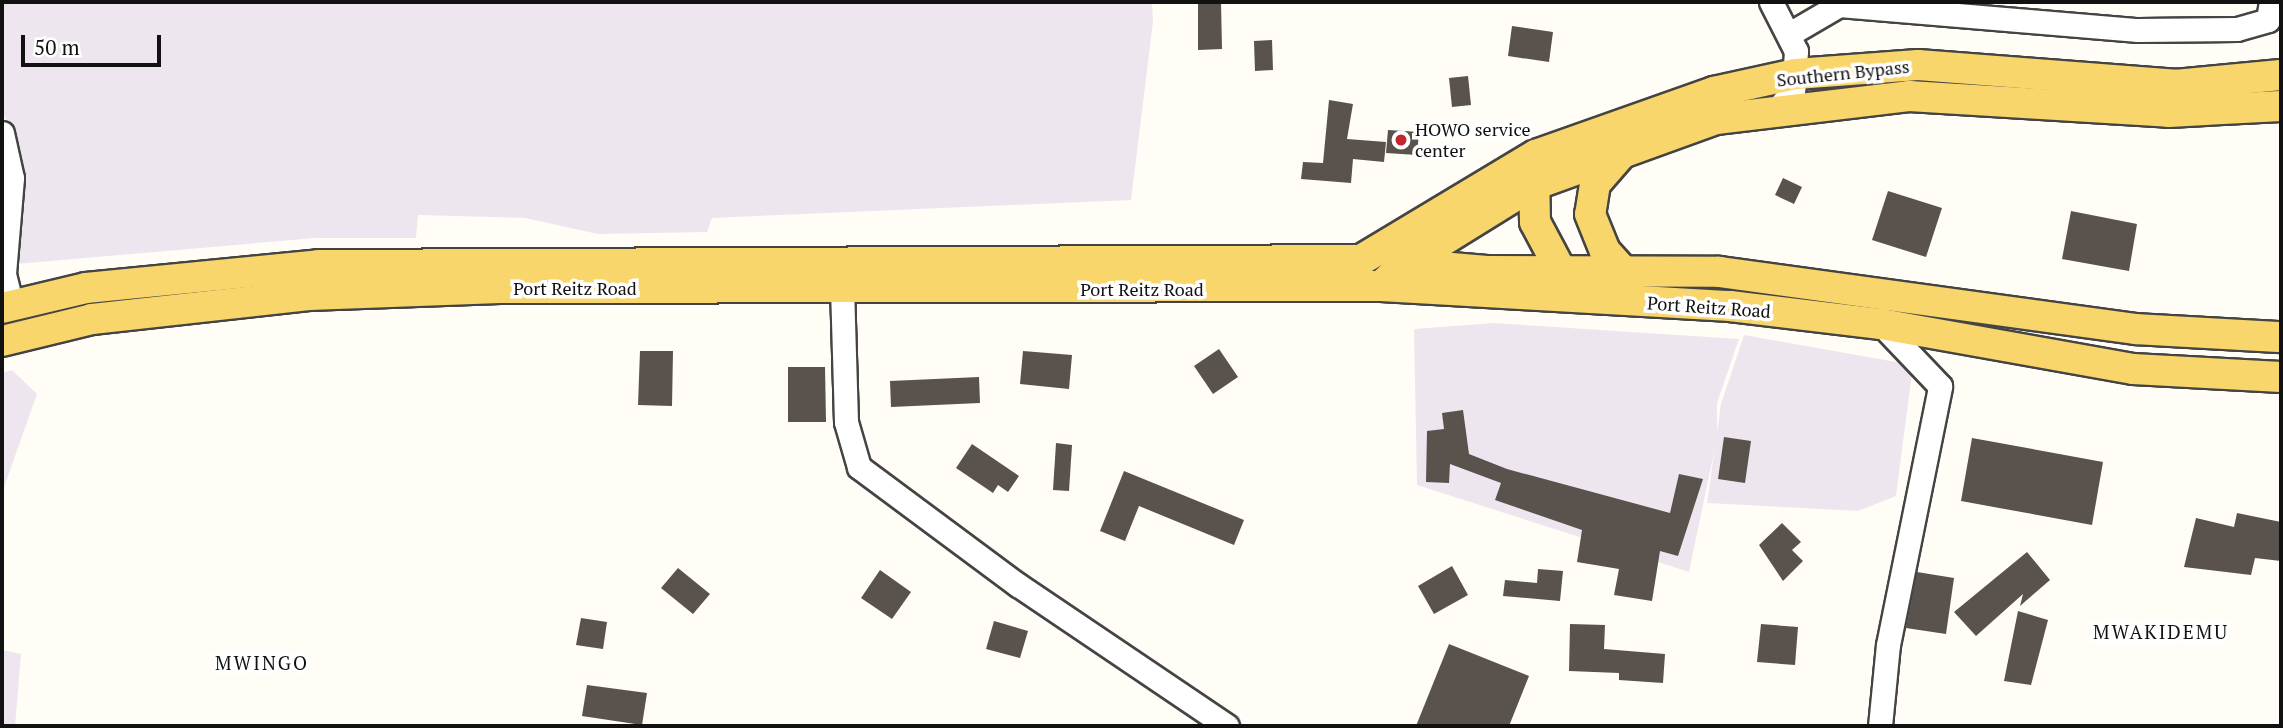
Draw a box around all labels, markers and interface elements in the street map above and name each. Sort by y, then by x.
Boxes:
scale bar [24,21,164,65]
text: 50 m [34,33,80,61]
street label: Southern Bypass [1776,55,1910,91]
place label: HOWO service center [1415,119,1531,162]
marker: HOWO service center [1393,132,1409,148]
street label: Port Reitz Road [513,277,637,299]
street label: Port Reitz Road [1080,278,1204,300]
street label: Port Reitz Road [1647,292,1771,322]
district label: MWAKIDEMU [2094,621,2228,643]
district label: MWINGO [216,652,308,674]

